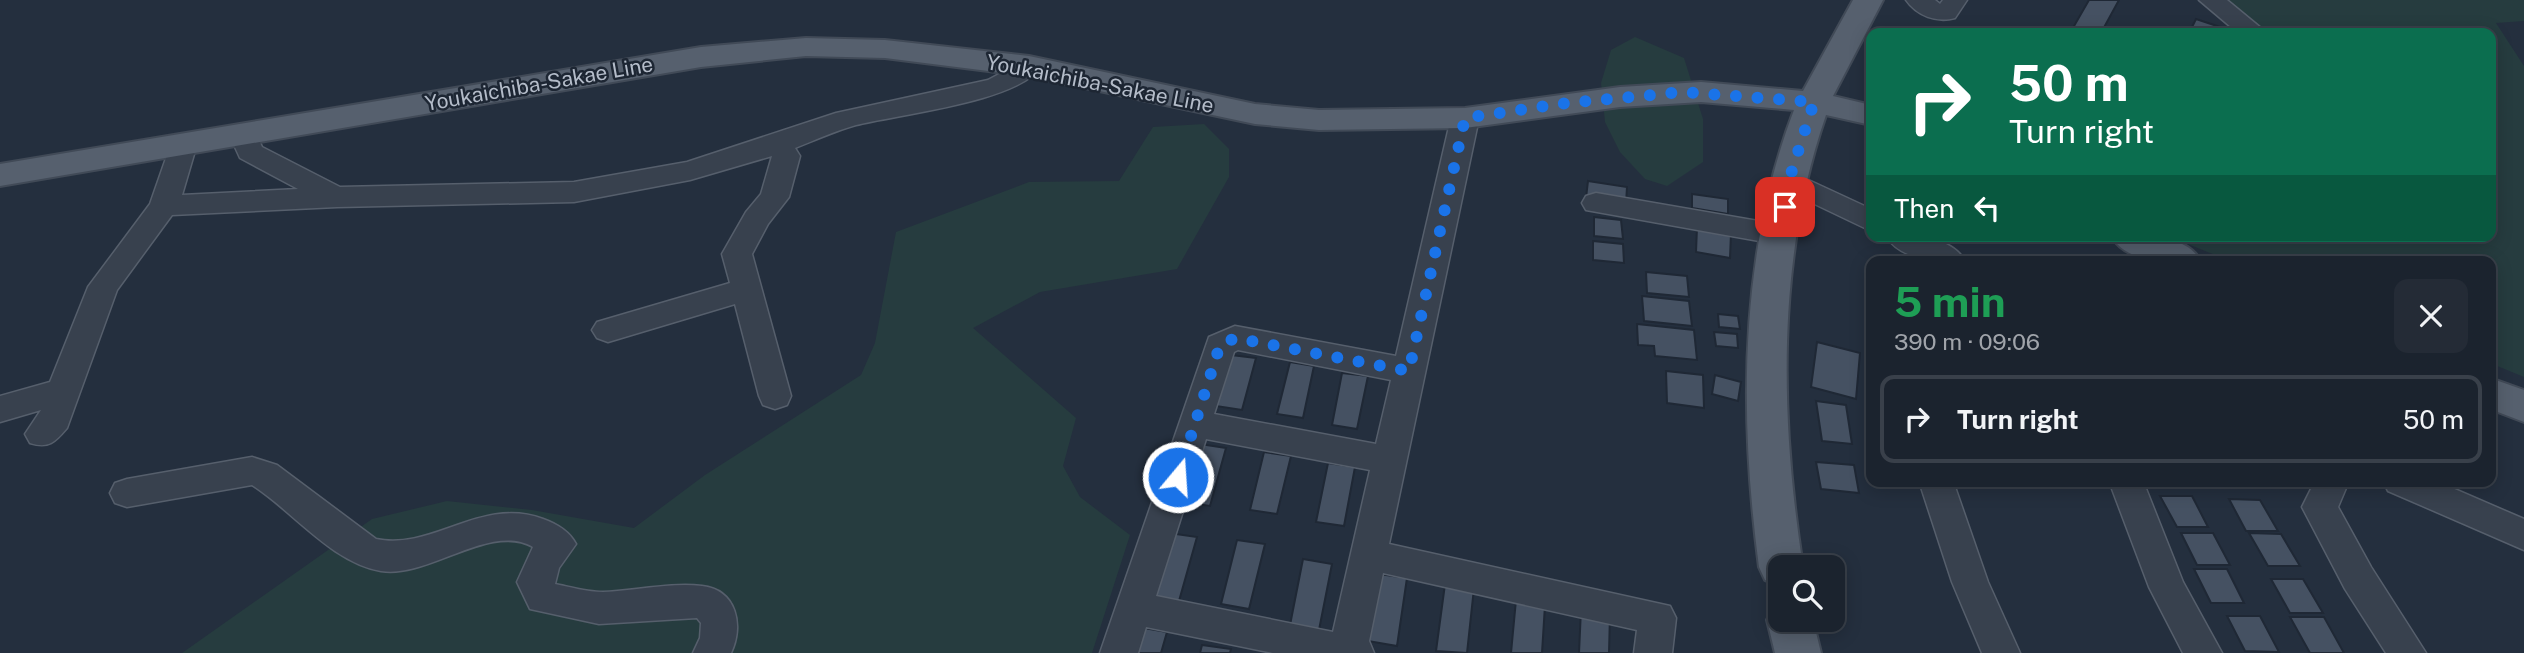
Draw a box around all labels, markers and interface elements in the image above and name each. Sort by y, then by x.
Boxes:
street label: Youkaichiba-Sakae Line [984,49,1216,118]
street label: Youkaichiba-Sakae Line [423,51,655,116]
text: 50 m [2009,54,2129,112]
icon: right [1894,56,1985,147]
text: Turn right [2009,113,2154,150]
pin [1755,177,1815,237]
icon: arrive [1766,188,1804,226]
icon: left [1968,189,2006,227]
text: Then [1894,193,1954,224]
text: 5 min [1894,277,2006,326]
button: close [2394,279,2468,353]
text: 390 m · 09:06 [1894,328,2040,355]
icon: right [1898,400,1936,438]
text: Turn right [1957,404,2079,435]
text: 50 m [2403,404,2464,435]
position arrow [1141,440,1215,514]
map controls [1768,555,1845,632]
button: search [1768,555,1845,632]

